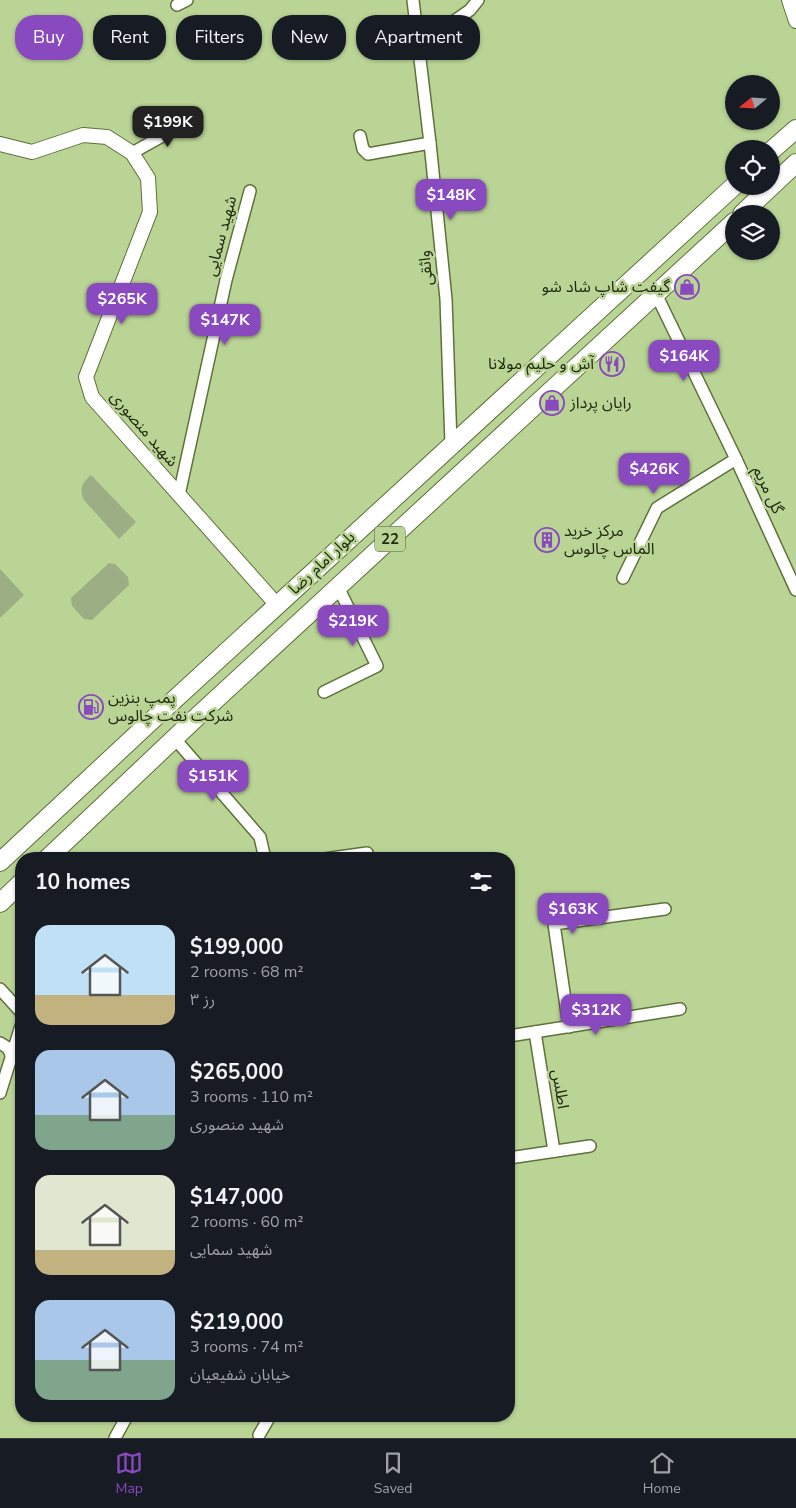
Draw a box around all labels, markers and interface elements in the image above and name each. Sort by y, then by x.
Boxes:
chip: Buy [15,15,83,60]
chip: Rent [93,15,166,60]
chip: Filters [176,15,262,60]
chip: New [272,15,346,60]
chip: Apartment [356,15,480,60]
north arrow [725,75,780,130]
map controls [725,75,780,260]
pin: $199K [133,106,203,148]
text: $199K [143,111,193,133]
button: locate [725,140,780,195]
pin: $148K [416,178,486,221]
text: $148K [426,184,476,206]
street label: شهید سمایی [200,193,242,279]
button: layers [725,205,780,260]
street label: واثقی [413,249,439,287]
shop icon: گیفت شاپ شاد شو [674,274,700,300]
place label: گیفت شاپ شاد شو [542,276,670,298]
pin: $265K [87,282,157,325]
text: $265K [97,288,147,310]
pin: $147K [190,304,260,346]
text: $147K [200,309,250,331]
pin: $164K [649,340,719,382]
text: $164K [659,345,709,367]
restaurant icon: آش و حلیم مولانا [599,351,625,377]
place label: آش و حلیم مولانا [488,353,595,376]
street label: شهید منصوری [105,386,183,472]
shop icon: رایان پرداز [539,390,565,416]
place label: رایان پرداز [569,392,632,414]
pin: $426K [619,452,689,495]
text: $426K [629,458,679,480]
street label: گل مریم [746,463,789,518]
place label: مرکز خرید الماس چالوس [564,520,654,560]
street label: بلوار امام رضا [284,526,361,600]
road number: 22 [375,526,405,552]
building icon: مرکز خرید الماس چالوس [534,527,560,553]
pin: $219K [318,604,388,647]
text: $219K [328,610,378,632]
place label: پمپ بنزین شرکت نفت چالوس [108,687,233,727]
fuel station icon: پمپ بنزین شرکت نفت چالوس [78,694,104,720]
pin: $151K [178,760,248,802]
text: $151K [188,765,238,787]
text: 10 homes [35,868,130,896]
icon: filters [467,868,495,896]
pin: $163K [538,892,608,935]
text: $163K [548,898,598,920]
text: $199,000 [190,933,283,961]
icon: home [75,945,135,1005]
text: 2 rooms · 68 m² [190,961,303,983]
text: رز ۳ [190,989,215,1011]
pin: $312K [561,994,631,1036]
text: $312K [571,999,621,1021]
text: $265,000 [190,1058,283,1086]
street label: اطلس [546,1068,574,1110]
icon: home [75,1070,135,1130]
text: 3 rooms · 110 m² [190,1086,313,1108]
text: شهید منصوری [190,1114,284,1136]
text: $147,000 [190,1183,283,1211]
icon: home [75,1195,135,1255]
text: 2 rooms · 60 m² [190,1211,303,1233]
text: شهید سمایی [190,1239,272,1261]
text: $219,000 [190,1308,283,1336]
icon: home [75,1320,135,1380]
text: 3 rooms · 74 m² [190,1336,303,1358]
text: خیابان شفیعیان [190,1364,290,1386]
tab: Map [115,1449,143,1498]
tab: Saved [374,1449,412,1498]
tab: Home [643,1449,681,1498]

